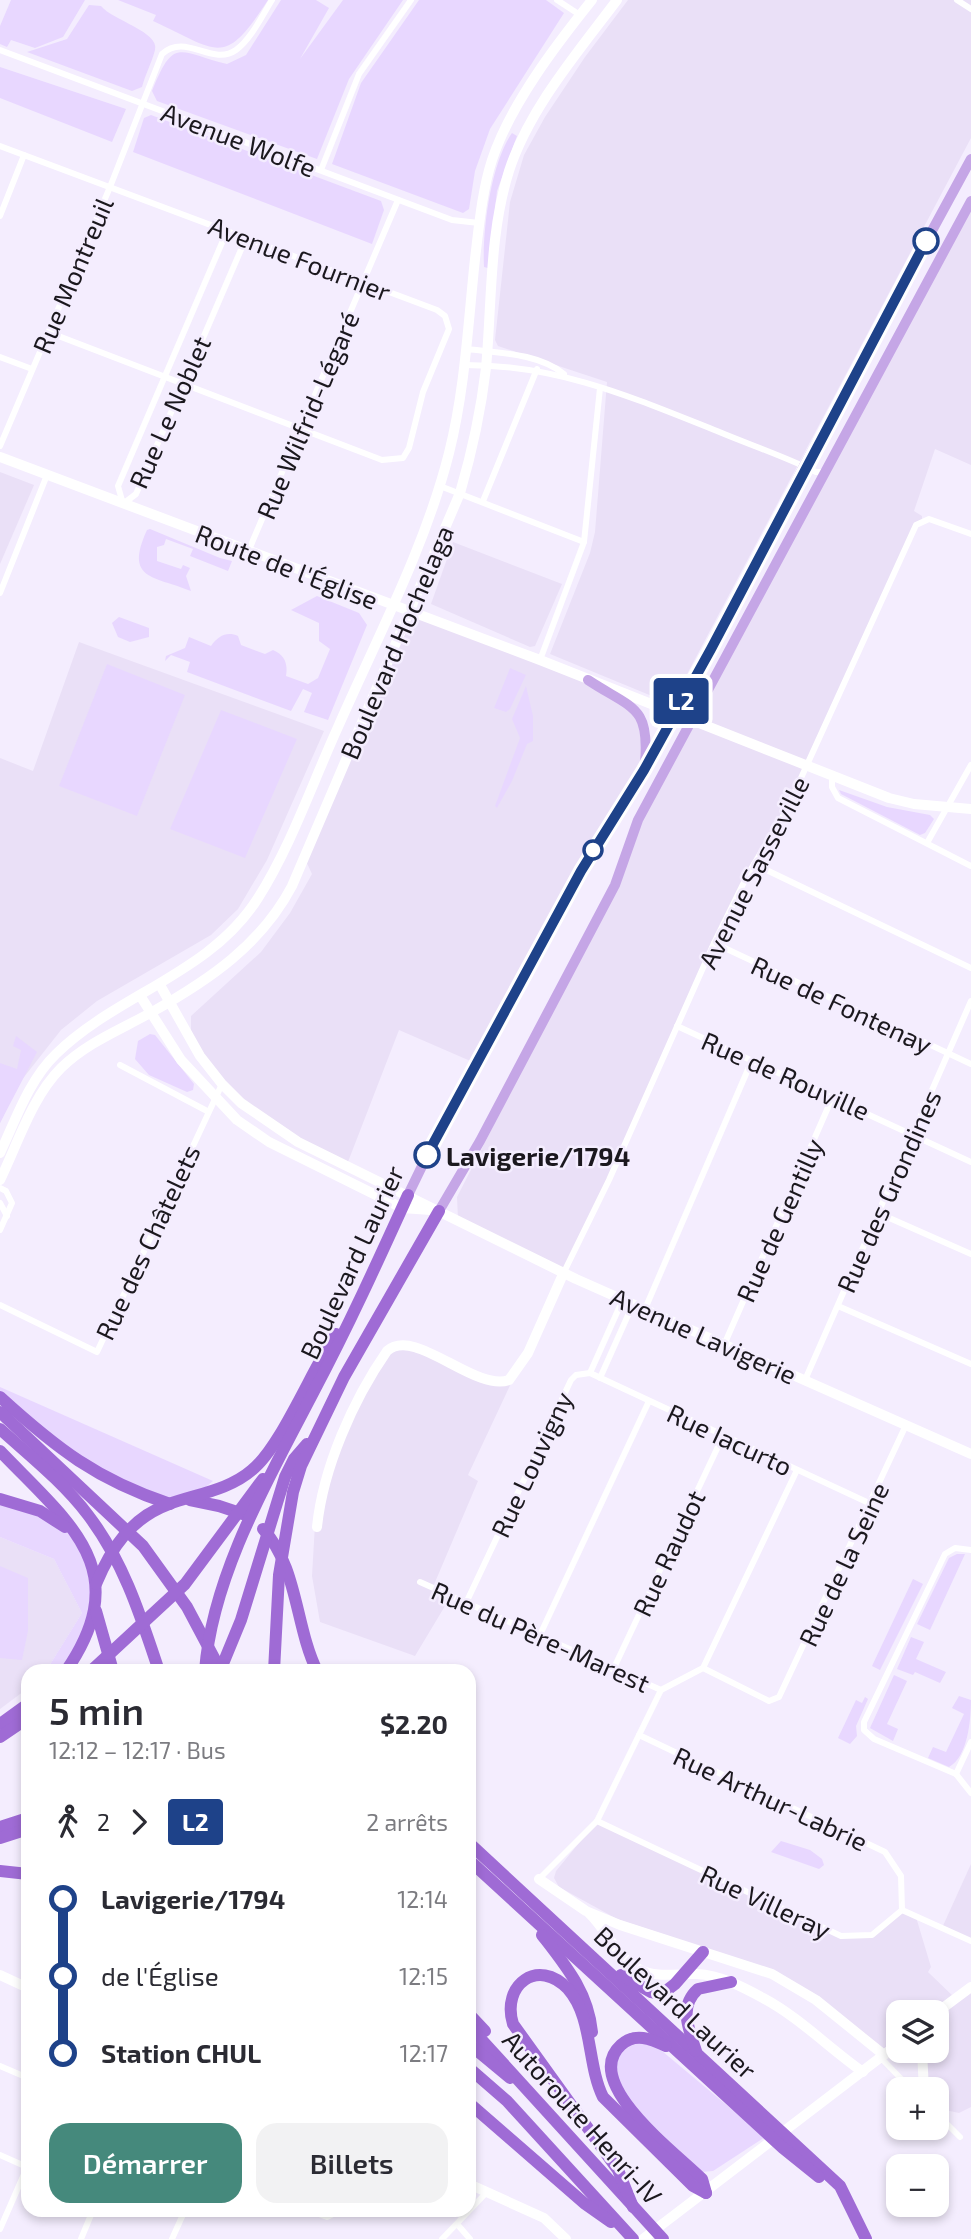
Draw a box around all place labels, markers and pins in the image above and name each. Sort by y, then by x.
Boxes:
unlabelled marker [913,228,939,254]
unlabelled marker [583,840,603,860]
place label: Lavigerie/1794 [446,1140,630,1171]
marker: Lavigerie/1794 [414,1142,440,1168]

